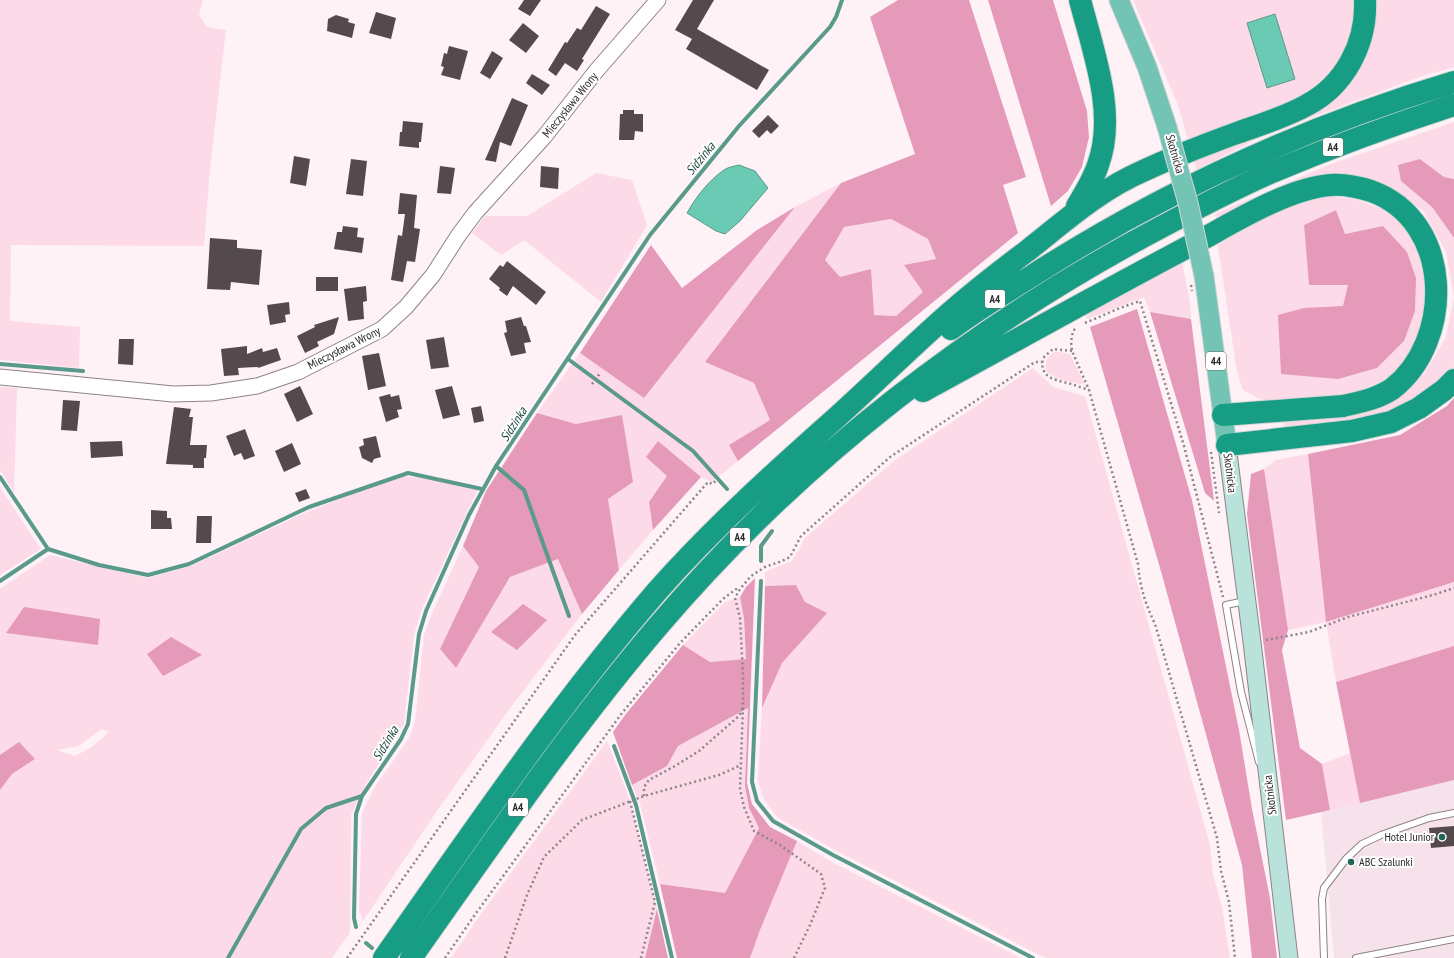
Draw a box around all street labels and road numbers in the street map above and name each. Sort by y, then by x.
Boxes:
street label: Mieczysława Wrony [539,69,601,140]
street label: Skotnicka [1163,133,1188,175]
road number: A4 [1323,138,1343,156]
road number: A4 [985,290,1005,308]
street label: Mieczysława Wrony [305,323,383,372]
road number: 44 [1206,352,1226,370]
street label: Skotnicka [1221,452,1240,494]
road number: A4 [730,528,750,546]
street label: Skotnicka [1260,774,1279,816]
road number: A4 [508,798,528,816]

